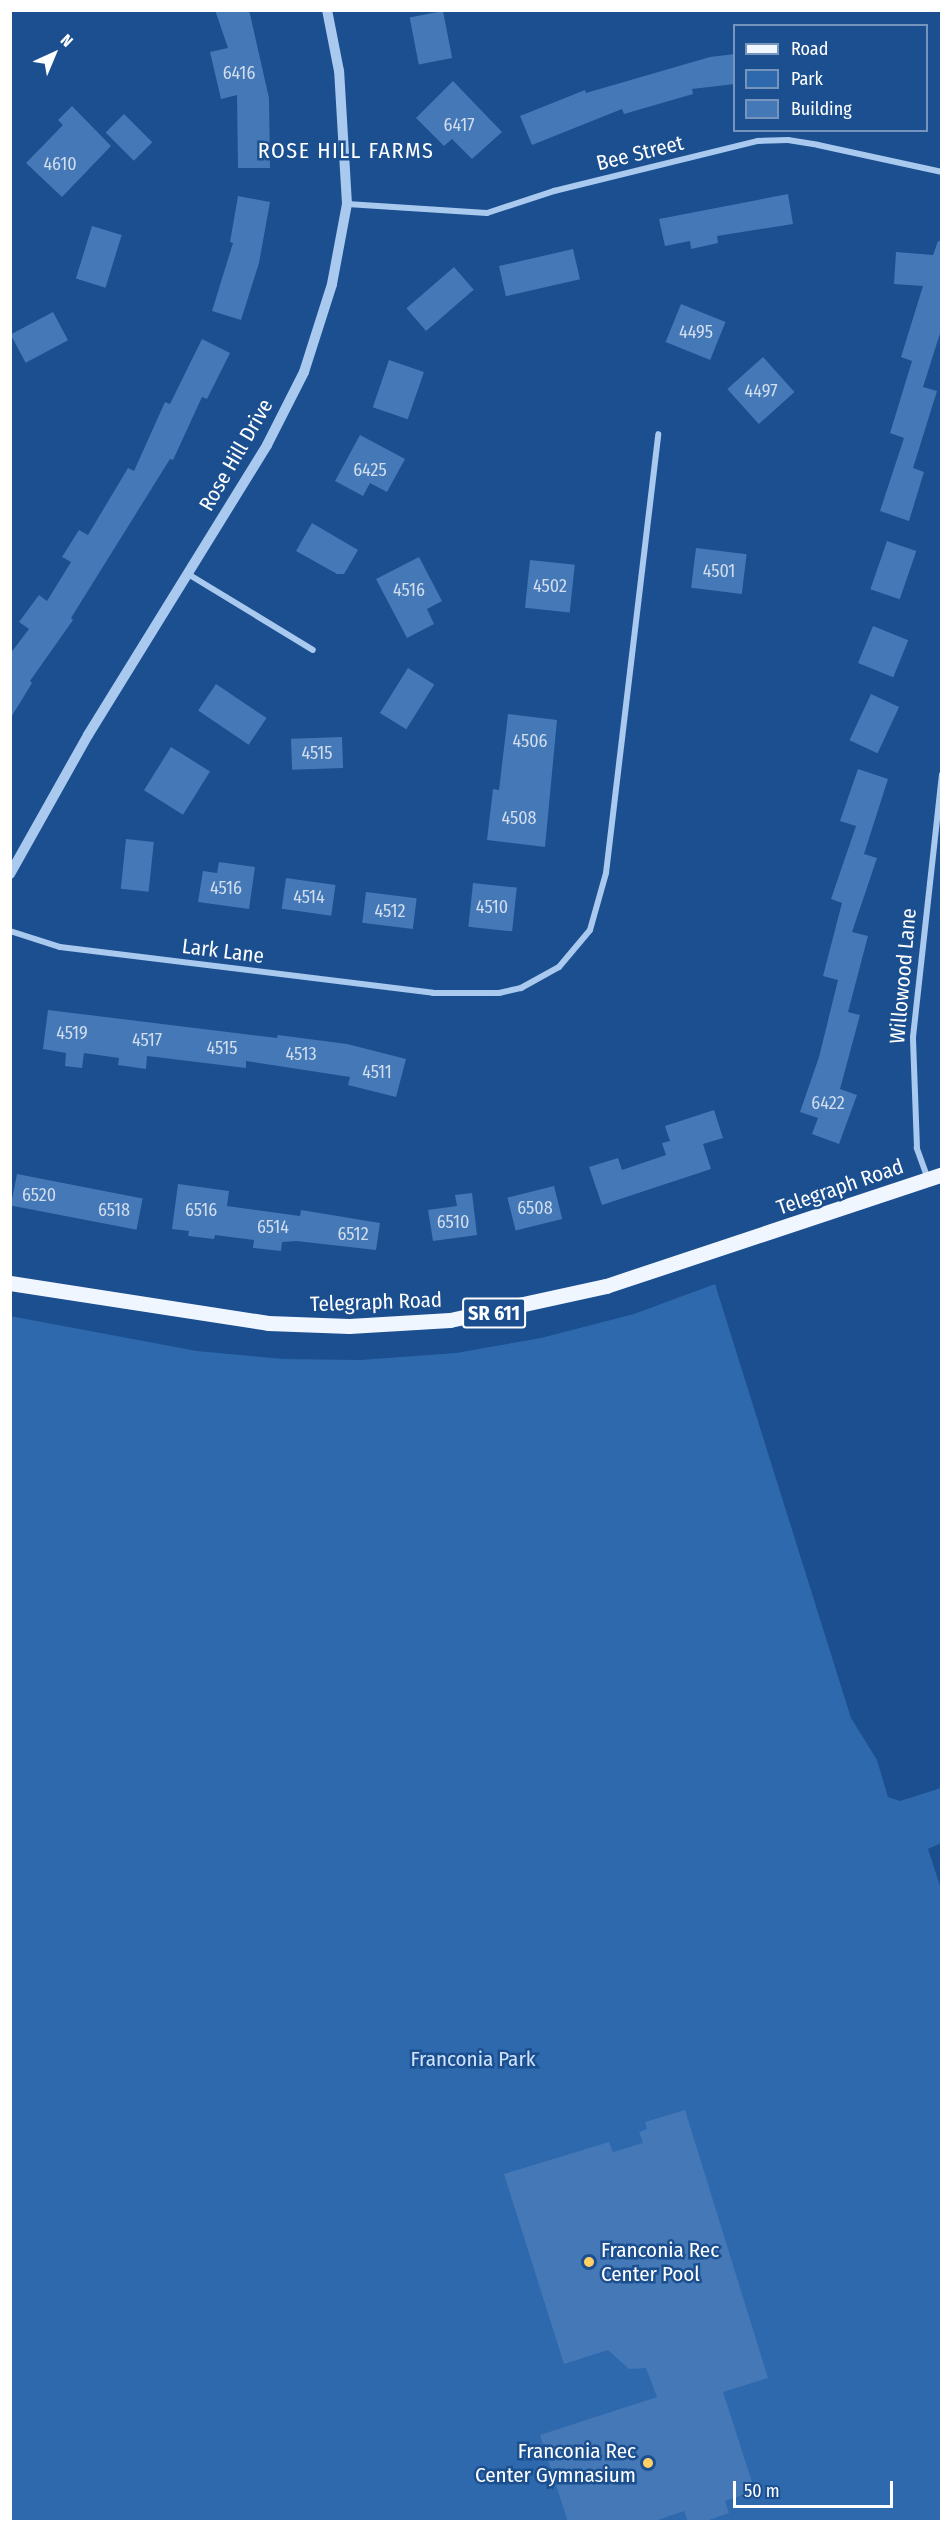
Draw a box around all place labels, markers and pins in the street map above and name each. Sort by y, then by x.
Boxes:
place label: Franconia Rec Center Pool [601,2237,719,2287]
marker: Franconia Rec Center Pool [582,2255,596,2269]
place label: Franconia Rec Center Gymnasium [475,2438,636,2488]
marker: Franconia Rec Center Gymnasium [641,2456,655,2470]

